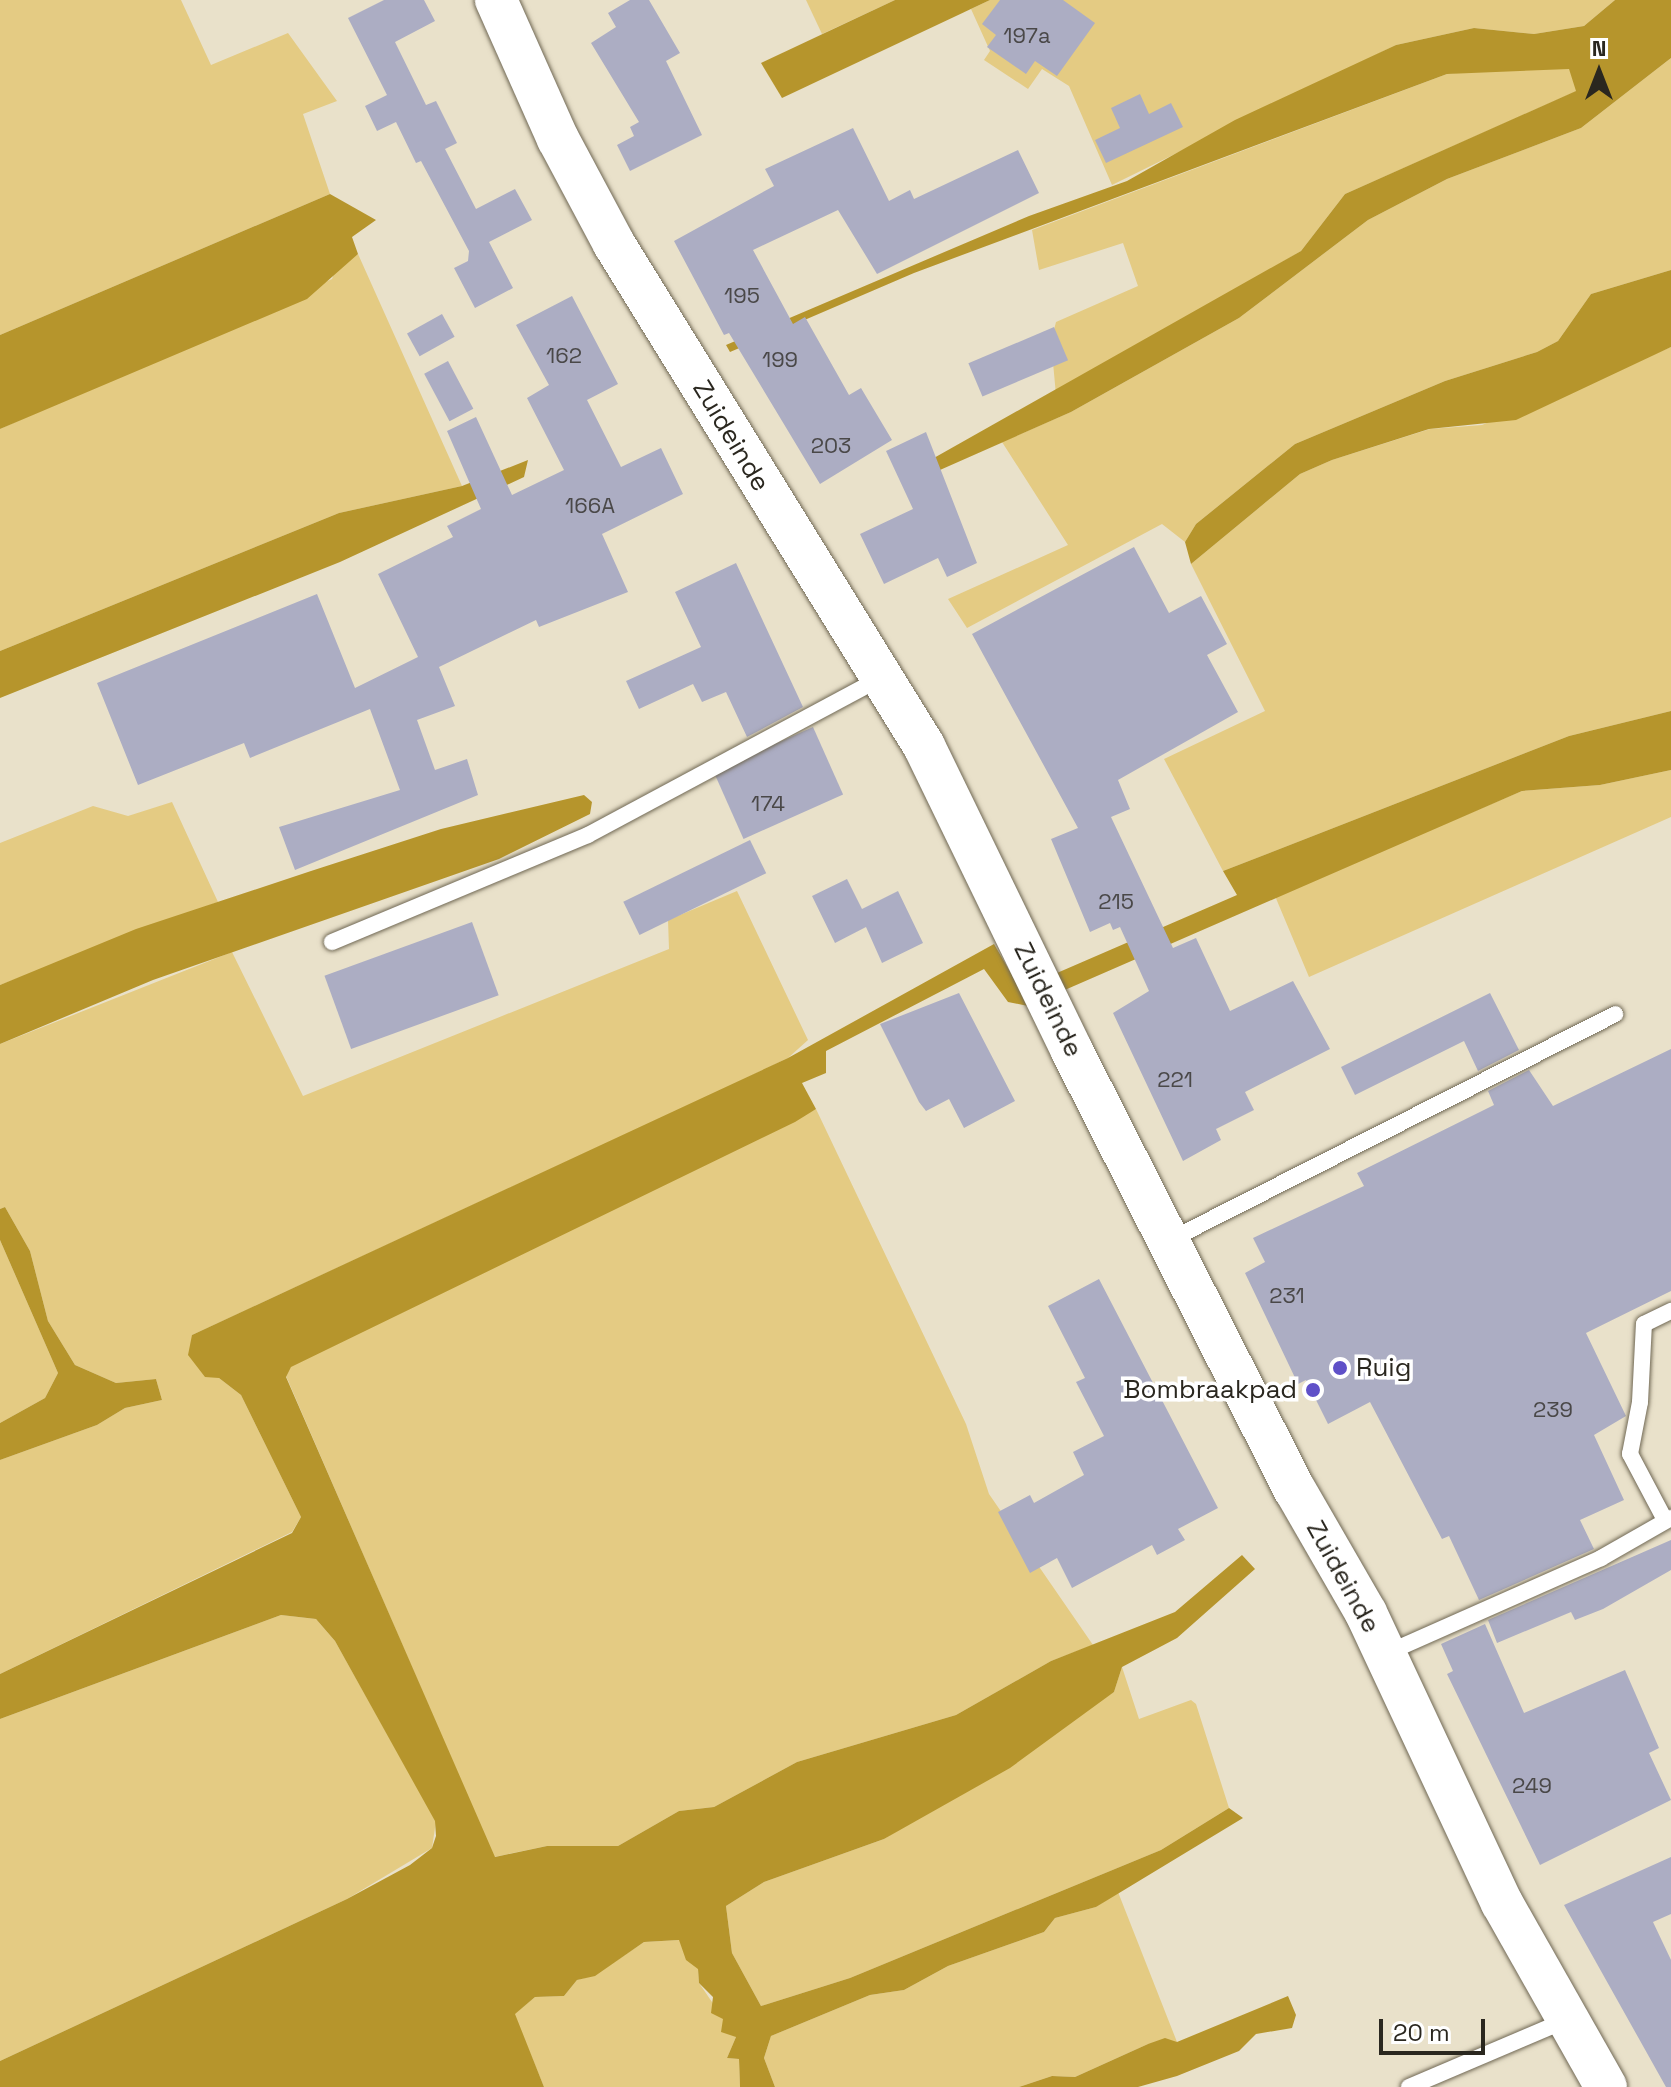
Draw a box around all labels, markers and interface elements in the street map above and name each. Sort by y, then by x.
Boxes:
house number: 197a [1003,23,1051,49]
north arrow [1559,32,1639,112]
text: N [1592,34,1606,62]
house number: 195 [724,283,760,309]
house number: 162 [546,343,582,369]
house number: 199 [762,347,798,373]
street label: Zuideinde [686,375,776,497]
house number: 203 [811,433,851,459]
house number: 166A [565,493,615,519]
house number: 174 [751,791,785,817]
house number: 215 [1098,889,1134,915]
street label: Zuideinde [1007,938,1089,1062]
house number: 221 [1157,1067,1193,1093]
house number: 231 [1269,1283,1305,1309]
place label: Ruig [1356,1352,1411,1384]
marker: Ruig [1331,1359,1349,1377]
place label: Bombraakpad [1123,1374,1297,1406]
marker: Bombraakpad [1304,1381,1322,1399]
house number: 239 [1533,1397,1573,1423]
street label: Zuideinde [1299,1515,1387,1639]
house number: 249 [1512,1773,1552,1799]
scale bar [1383,2003,1489,2053]
text: 20 m [1393,2017,1450,2048]

